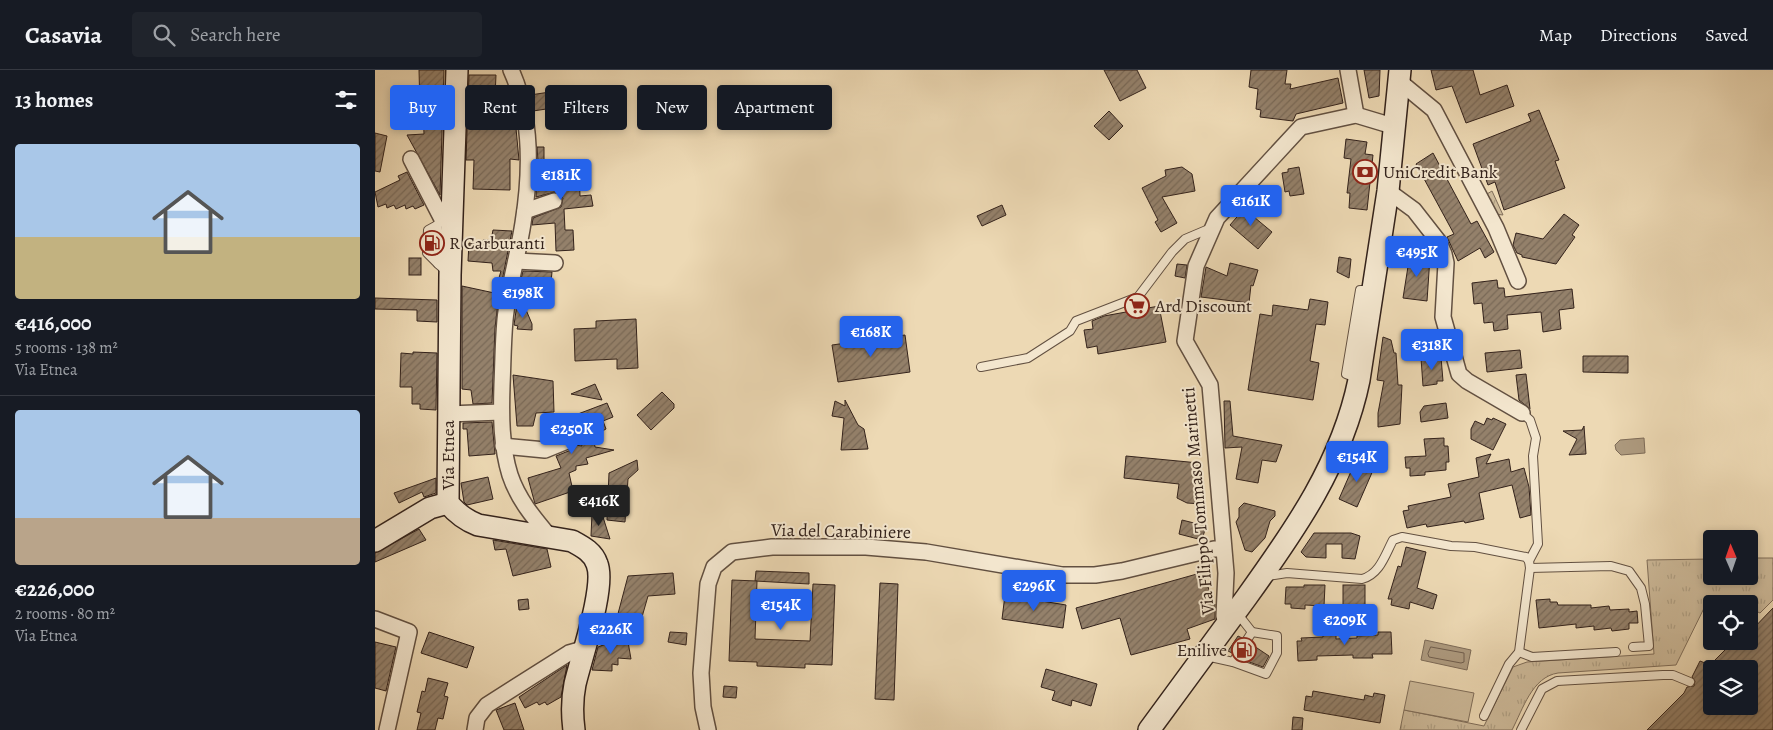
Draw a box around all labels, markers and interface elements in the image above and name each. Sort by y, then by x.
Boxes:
search box [132,12,482,57]
text: Casavia [25,19,102,51]
icon: search [150,21,178,49]
text: Search here [190,22,281,48]
text: Map [1539,23,1572,47]
text: Directions [1600,23,1677,47]
text: Saved [1705,23,1748,47]
chip: Buy [390,85,455,130]
chip: Rent [465,85,535,130]
chip: Filters [545,85,627,130]
chip: New [637,85,707,130]
chip: Apartment [717,85,832,130]
text: 13 homes [15,86,93,114]
icon: filters [332,86,360,114]
pin: €181K [526,158,596,201]
bank icon: UniCredit Bank [1352,159,1378,185]
place label: UniCredit Bank [1383,160,1498,184]
text: €181K [542,164,580,186]
icon: home [143,177,233,267]
pin: €161K [1216,184,1286,227]
text: €161K [1232,190,1270,212]
fuel station icon: R Carburanti [419,230,445,256]
place label: R Carburanti [449,231,545,255]
pin: €495K [1382,236,1452,278]
text: €495K [1396,241,1438,263]
pin: €198K [488,276,558,319]
text: €198K [503,282,543,304]
supermarket icon: Ard Discount [1124,293,1150,319]
place label: Ard Discount [1154,294,1252,318]
text: €416,000 [15,309,92,337]
pin: €168K [836,316,906,358]
text: €168K [851,321,891,343]
pin: €318K [1397,328,1467,371]
text: €318K [1412,334,1452,356]
text: 5 rooms · 138 m² [15,337,118,359]
text: Via Etnea [15,359,77,381]
street label: Via Filippo Tommaso Marinetti [1176,386,1220,617]
pin: €250K [537,412,607,455]
text: €250K [551,418,593,440]
street label: Via Etnea [436,419,460,491]
pin: €154K [1322,440,1392,483]
icon: home [143,442,233,532]
text: €154K [1337,446,1377,468]
pin: €416K [564,484,634,527]
text: €416K [579,490,619,512]
street label: Via del Carabiniere [770,518,911,544]
north arrow [1703,530,1757,585]
map controls [1703,530,1758,715]
pin: €296K [999,570,1069,612]
text: €226,000 [15,575,95,603]
text: €296K [1013,575,1055,597]
pin: €154K [746,588,816,631]
text: €154K [761,594,801,616]
button: locate [1703,595,1758,650]
text: 2 rooms · 80 m² [15,603,115,625]
pin: €209K [1310,604,1380,646]
text: €209K [1324,609,1366,631]
pin: €226K [576,612,646,655]
text: €226K [590,618,632,640]
text: Via Etnea [15,625,77,647]
fuel station icon: Enilive [1231,637,1257,663]
place label: Enilive [1177,638,1227,662]
button: layers [1703,660,1758,715]

